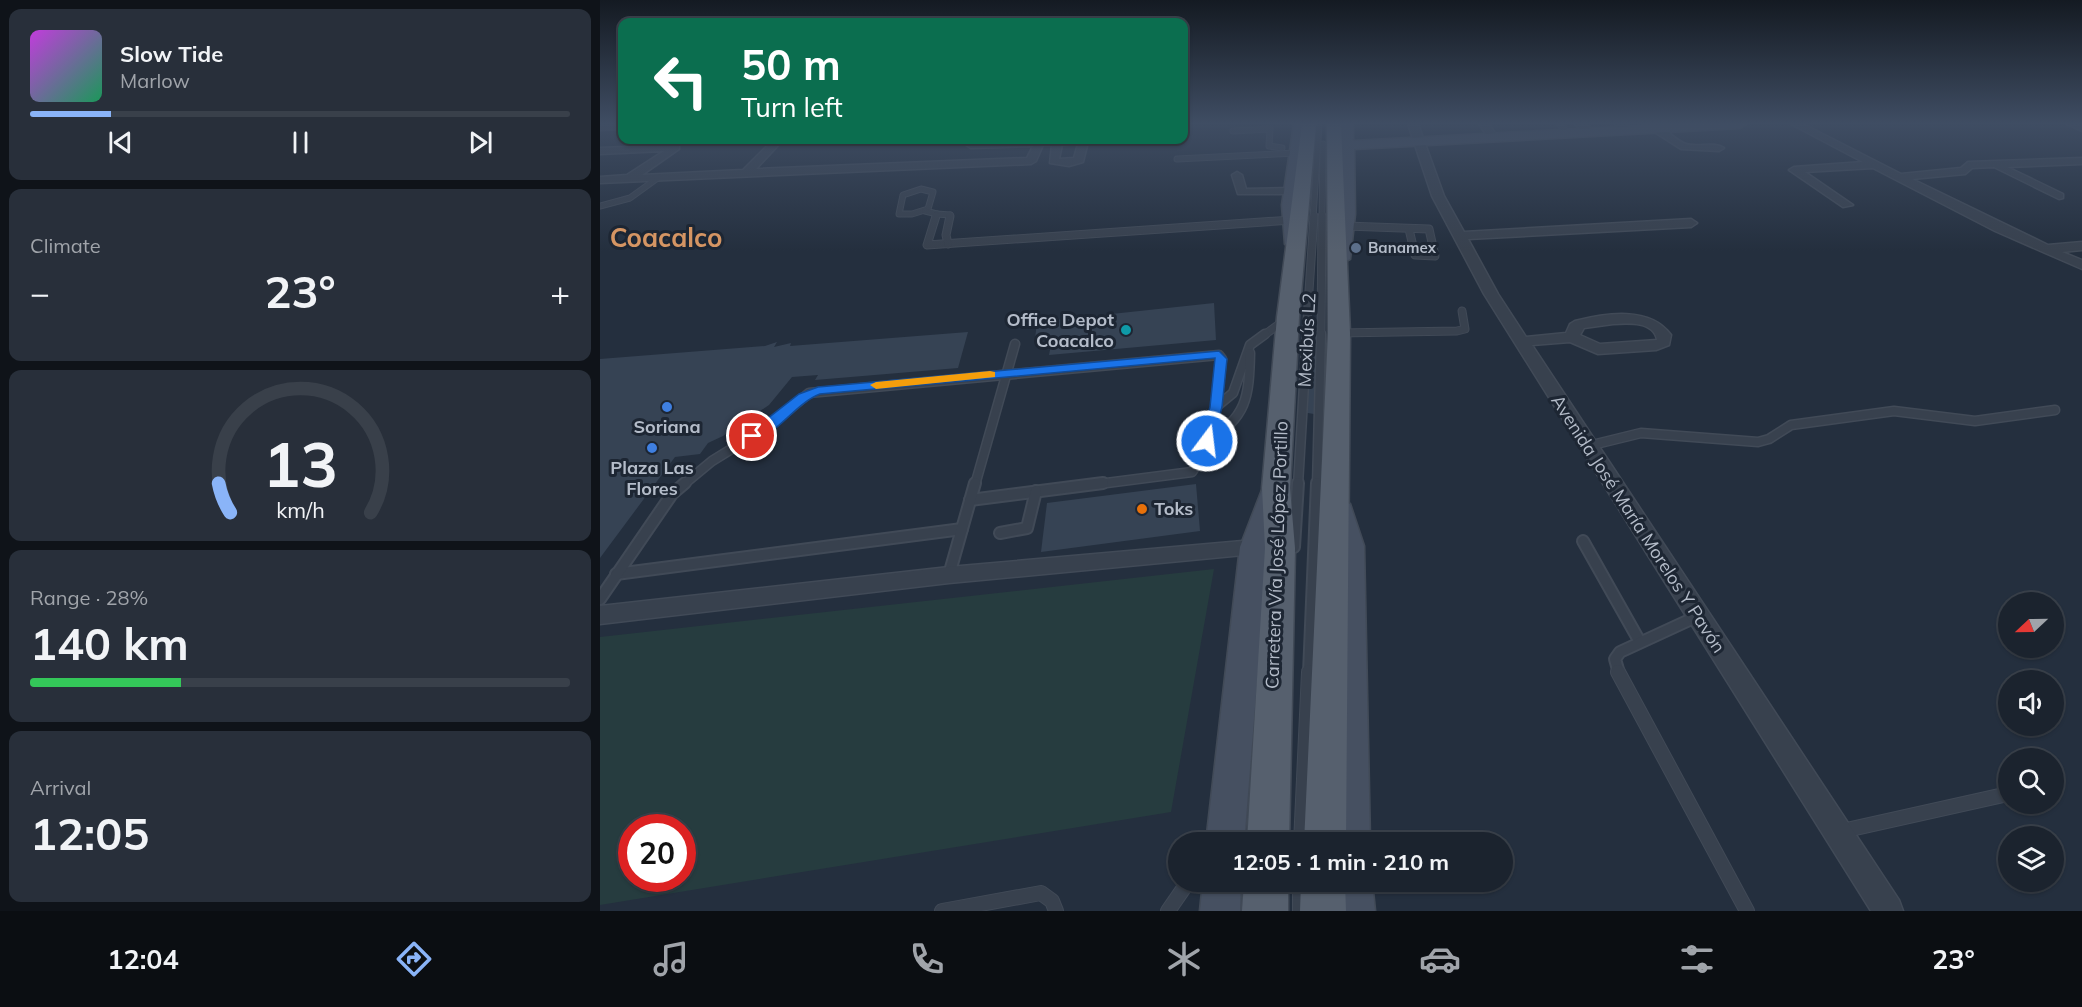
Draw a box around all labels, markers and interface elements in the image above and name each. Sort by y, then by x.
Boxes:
text: 50 m [741,38,841,91]
text: Slow Tide [120,40,223,68]
icon: left [642,42,720,120]
text: Marlow [120,68,190,93]
text: Turn left [741,90,843,124]
icon: previous [104,126,137,159]
icon: pause [284,126,317,159]
icon: next [464,126,497,159]
district label: Coacalco [610,221,722,254]
text: Climate [30,233,101,258]
place label: Banamex [1368,238,1437,257]
marker: Banamex [1349,241,1363,255]
text: 23° [264,263,336,319]
text: − [30,272,50,313]
text: + [550,272,570,313]
street label: Mexibús L2 [1293,292,1320,388]
place label: Office Depot Coacalco [1007,308,1114,352]
marker: Office Depot Coacalco [1119,323,1133,337]
street label: Avenida José María Morelos Y Pavón [1546,390,1731,657]
marker: Soriana [660,400,674,414]
position arrow [1175,409,1239,473]
pin [726,410,777,461]
place label: Soriana [633,415,701,438]
icon: arrive [735,419,768,452]
street label: Carretera Vía José López Portillo [1260,421,1293,689]
text: 13 [263,424,337,503]
marker: Plaza Las Flores [645,441,659,455]
place label: Plaza Las Flores [610,456,694,500]
text: km/h [276,496,324,523]
place label: Toks [1154,497,1193,520]
marker: Toks [1135,502,1149,516]
text: Range · 28% [30,585,148,610]
north arrow [1998,592,2064,658]
map controls [1998,592,2064,892]
text: 140 km [30,615,189,671]
button: sound [1998,670,2064,736]
button: search [1998,748,2064,814]
text: Arrival [30,775,91,800]
text: 12:05 [30,805,149,861]
speed limit sign: 20 [618,814,696,892]
button: layers [1998,826,2064,892]
text: 12:05 · 1 min · 210 m [1232,848,1449,876]
icon: directions [393,938,435,980]
icon: music [650,938,692,980]
icon: phone [906,938,948,980]
icon: climate [1163,938,1205,980]
icon: car [1419,938,1461,980]
icon: filters [1676,938,1718,980]
text: 12:04 [107,942,179,976]
text: 23° [1932,942,1975,976]

